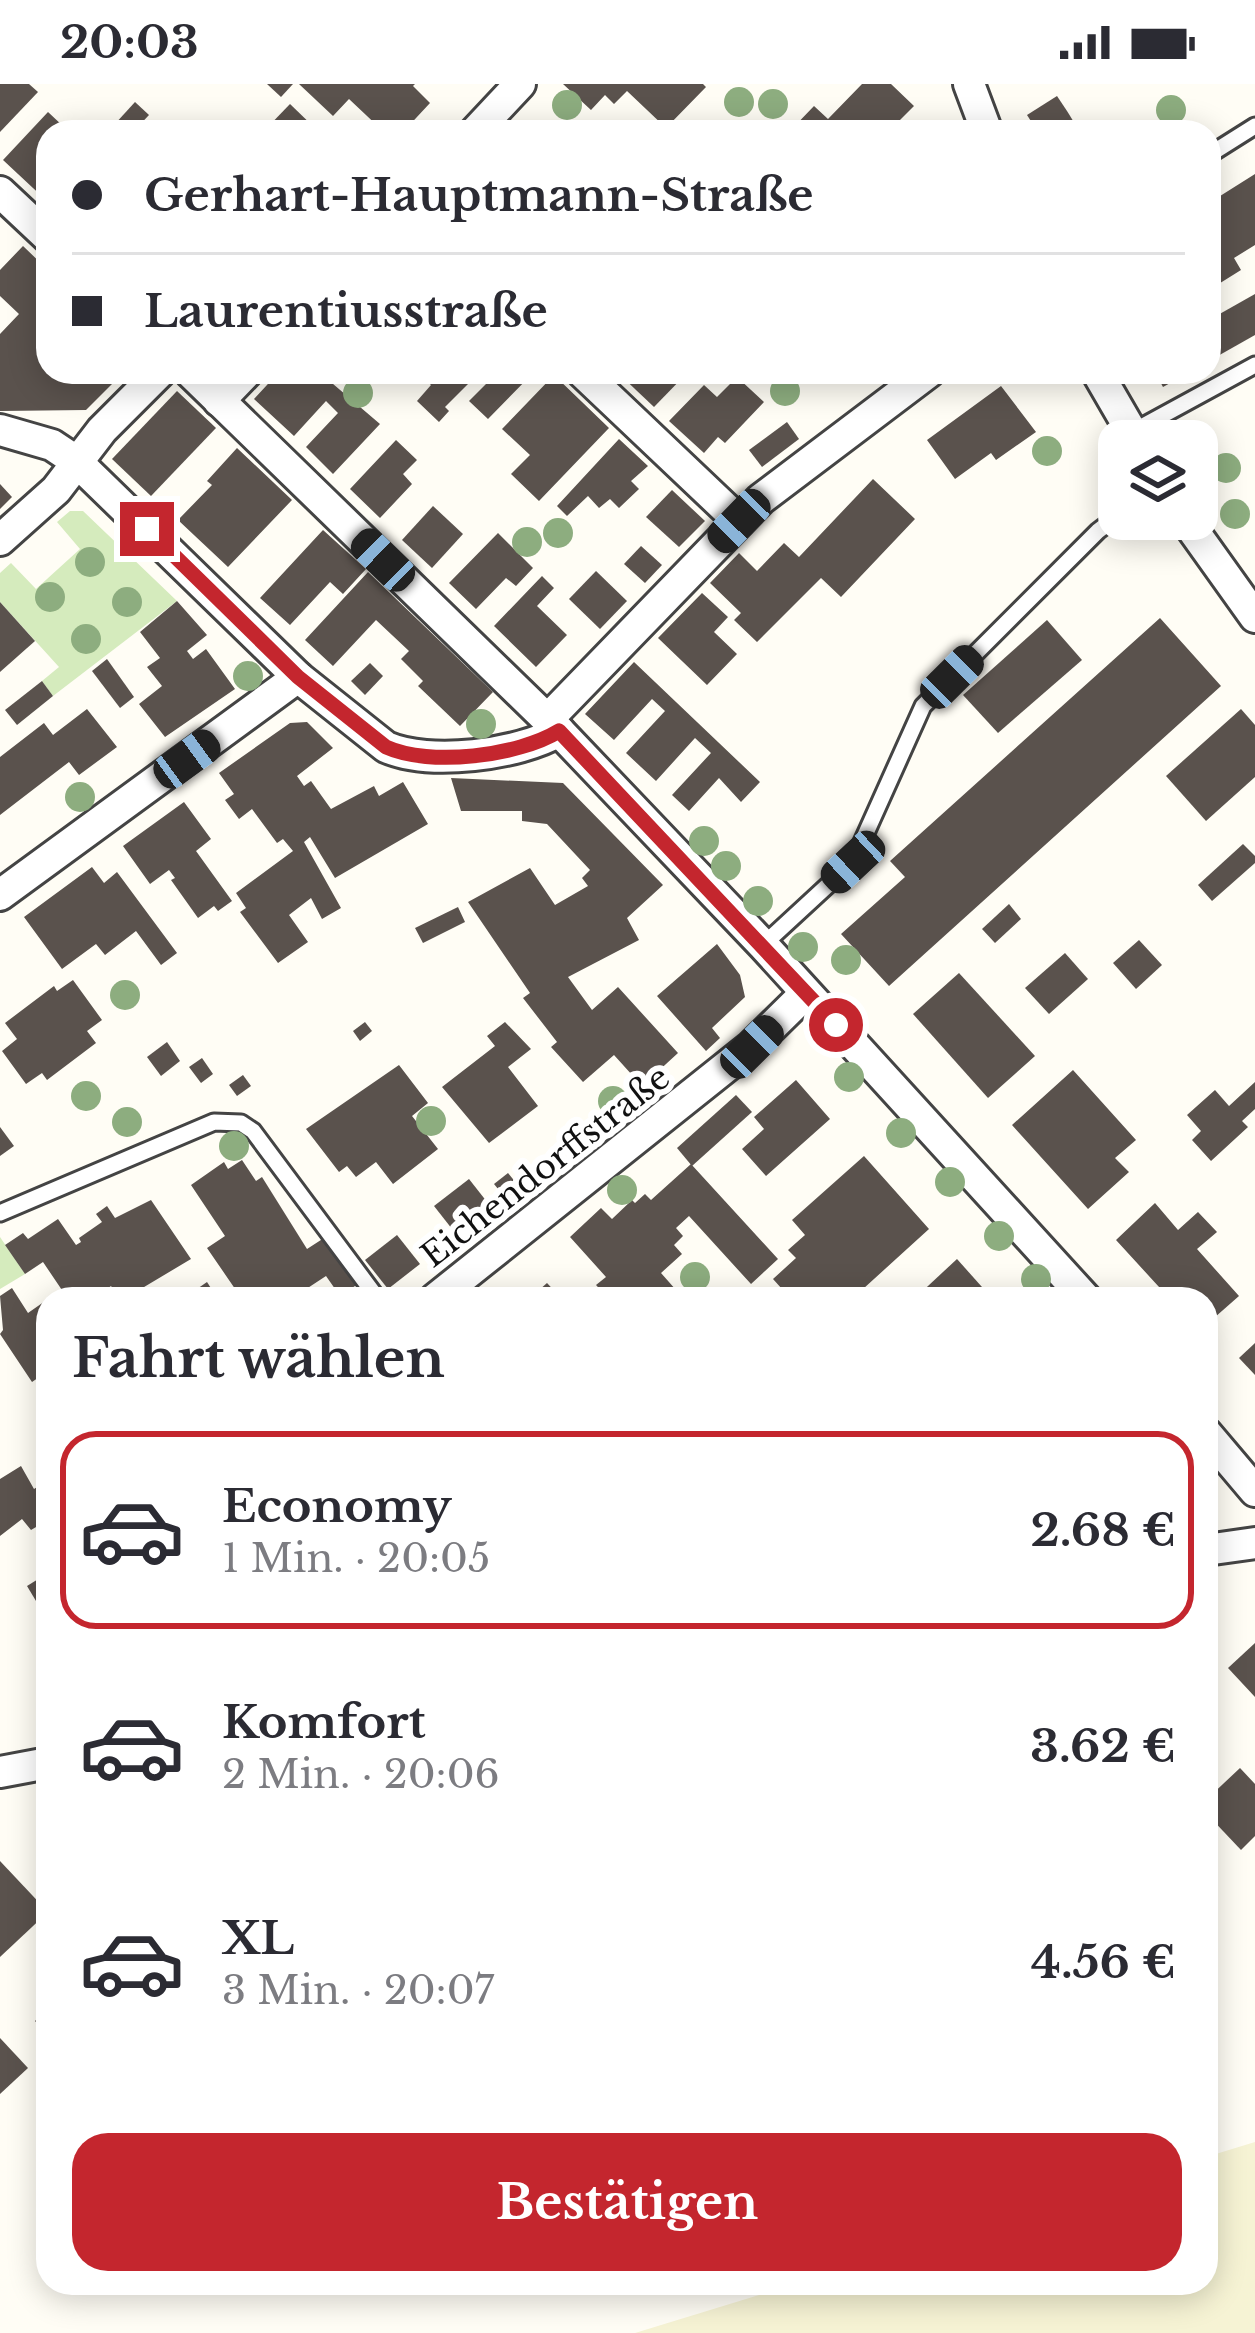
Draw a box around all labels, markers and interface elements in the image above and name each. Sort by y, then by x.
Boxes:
text: 20:03 [60,14,199,70]
text: Gerhart-Hauptmann-Straße [144,167,813,223]
text: Laurentiusstraße [144,283,548,339]
map controls [1098,420,1218,540]
button: layers [1098,420,1218,540]
car [701,483,777,559]
route end [120,502,174,556]
car [345,522,421,598]
car [914,639,990,715]
car [147,723,227,795]
car [814,824,892,900]
route start [809,998,863,1052]
car [714,1009,790,1085]
street label: Eichendorffstraße [413,1057,678,1276]
text: Fahrt wählen [72,1325,445,1392]
icon: car [78,1476,186,1584]
text: Economy [222,1478,452,1534]
text: 2.68 € [1030,1502,1176,1558]
text: 1 Min. · 20:05 [222,1534,490,1583]
icon: car [78,1692,186,1800]
text: Komfort [222,1694,426,1750]
text: 3.62 € [1030,1718,1176,1774]
text: 2 Min. · 20:06 [222,1750,500,1799]
icon: car [78,1908,186,2016]
text: XL [222,1910,294,1966]
text: 4.56 € [1031,1934,1176,1990]
text: 3 Min. · 20:07 [222,1966,494,2015]
button: Bestätigen [72,2133,1182,2271]

